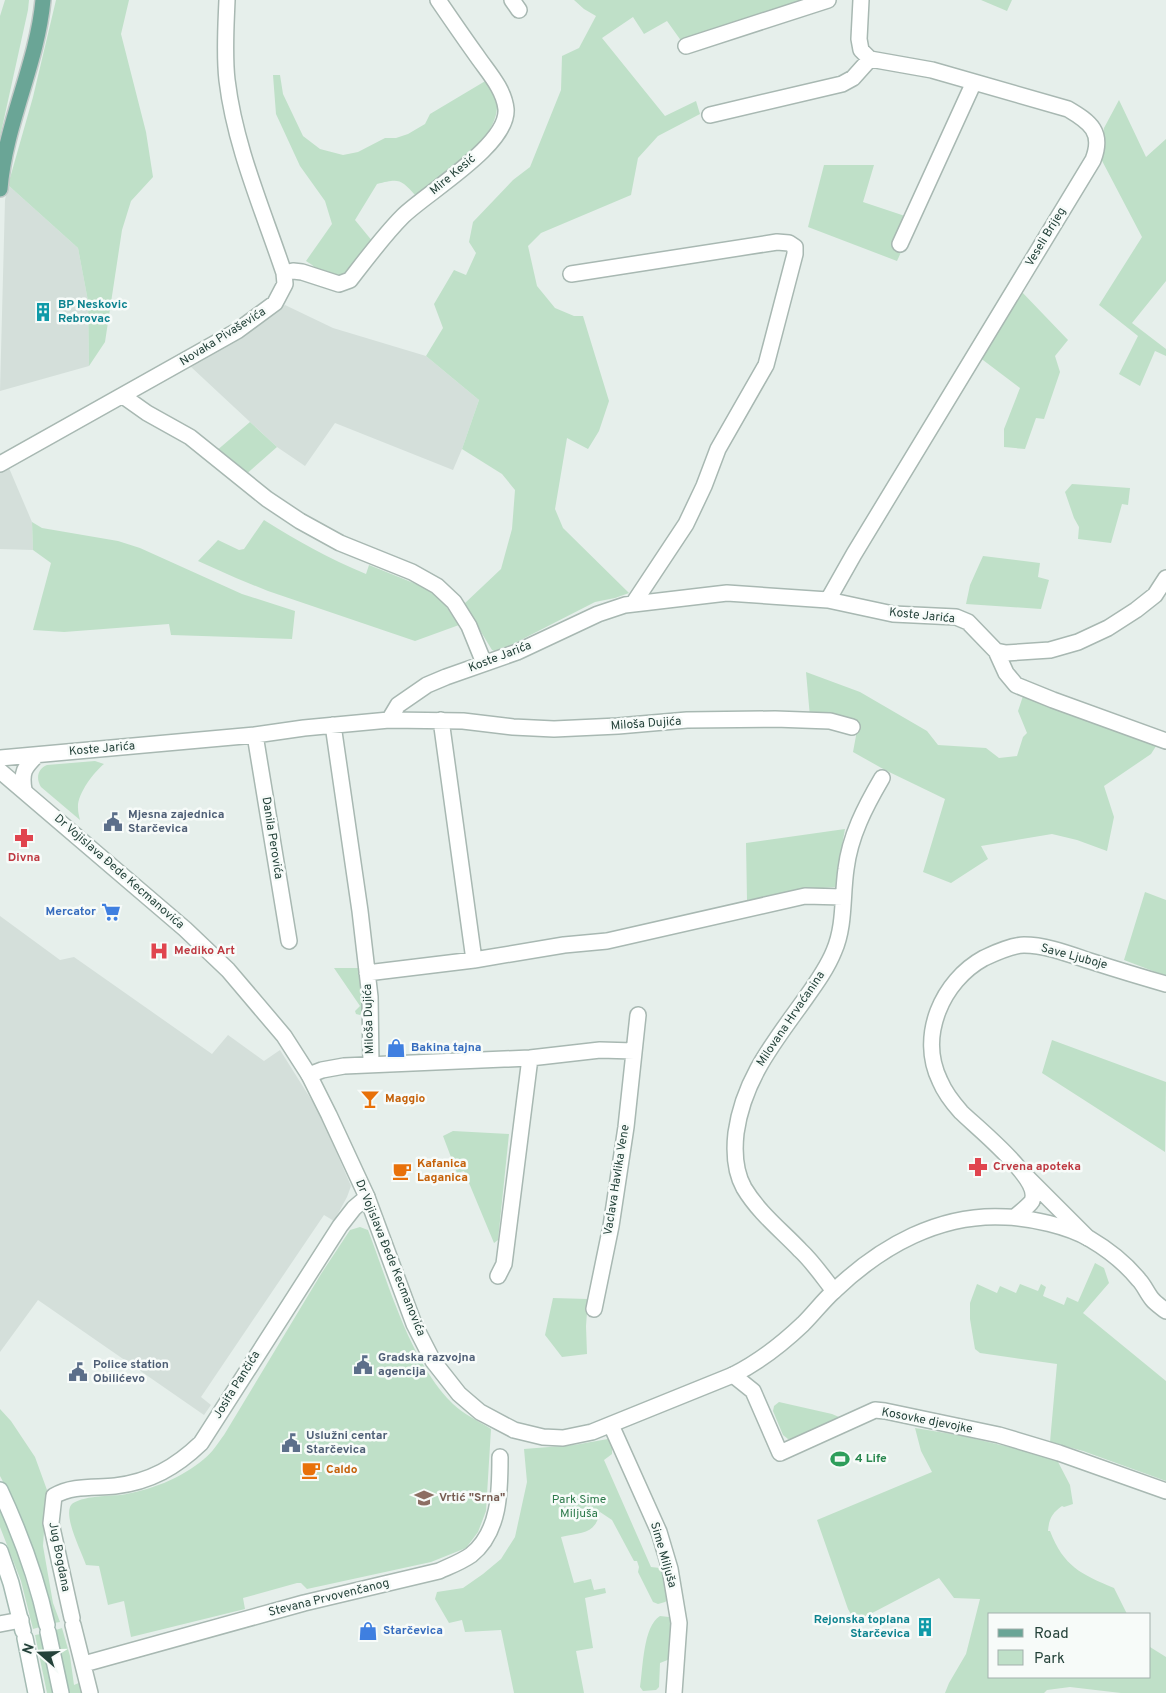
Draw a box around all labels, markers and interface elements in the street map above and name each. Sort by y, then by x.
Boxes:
street label: Mire Kesić [427,151,479,199]
street label: Veseli Brijeg [1022,204,1070,270]
place label: BP Neskovic Rebrovac [58,297,128,327]
building icon: BP Neskovic Rebrovac [32,301,54,323]
street label: Novaka Pivaševića [177,304,269,370]
street label: Koste Jarića [888,605,956,627]
street label: Koste Jarića [466,638,534,676]
street label: Miloša Dujića [610,714,682,734]
street label: Koste Jarića [68,738,136,760]
street label: Danila Perovića [258,796,286,880]
place label: Mjesna zajednica Starčevica [128,807,224,837]
street label: Dr Vojislava Đede Kecmanovića [51,811,187,933]
public building icon: Mjesna zajednica Starčevica [102,811,124,833]
pharmacy icon: Divna [13,827,35,849]
place label: Divna [8,850,40,866]
supermarket icon: Mercator [100,901,122,923]
place label: Mercator [46,904,96,920]
hospital icon: Mediko Art [148,940,170,962]
street label: Save Ljuboje [1039,940,1109,974]
place label: Mediko Art [174,943,235,959]
street label: Milovana Hrvaćanina [753,968,829,1070]
street label: Miloša Dujića [360,983,378,1055]
shop icon: Bakina tajna [385,1037,407,1059]
place label: Bakina tajna [411,1040,481,1056]
bar icon: Maggio [359,1088,381,1110]
place label: Maggio [385,1091,426,1107]
street label: Vaclava Havlika Vene [600,1123,634,1237]
place label: Kafanica Laganica [417,1156,468,1186]
pharmacy icon: Crvena apoteka [967,1156,989,1178]
place label: Crvena apoteka [993,1159,1081,1175]
cafe icon: Kafanica Laganica [391,1160,413,1182]
street label: Dr Vojislava Đede Kecmanovića [351,1177,429,1339]
street label: Josifa Pančića [210,1348,264,1422]
place label: Gradska razvojna agencija [378,1350,475,1380]
public building icon: Gradska razvojna agencija [352,1354,374,1376]
place label: Police station Obilićevo [93,1357,169,1387]
public building icon: Police station Obilićevo [67,1361,89,1383]
street label: Kosovke djevojke [880,1404,974,1438]
place label: Uslužni centar Starčevica [306,1428,387,1458]
public building icon: Uslužni centar Starčevica [280,1432,302,1454]
sports icon: 4 Life [829,1448,851,1470]
place label: 4 Life [855,1451,887,1467]
cafe icon: Caldo [300,1459,322,1481]
place label: Caldo [326,1462,358,1478]
school or university icon: Vrtić "Srna" [413,1487,435,1509]
place label: Vrtić "Srna" [439,1490,505,1506]
park label: Park Sime Miljuša [552,1492,606,1522]
street label: Sime Miljuša [646,1520,680,1590]
street label: Jug Bogdana [44,1521,74,1593]
street label: Stevana Prvovenčanog [267,1575,391,1621]
place label: Rejonska toplana Starčevica [814,1612,910,1642]
legend [988,1613,1151,1678]
building icon: Rejonska toplana Starčevica [914,1616,936,1638]
shop icon: Starčevica [357,1620,379,1642]
place label: Starčevica [383,1623,443,1639]
text: Road [1034,1625,1069,1644]
north arrow [15,1628,65,1678]
text: N [19,1641,39,1657]
text: Park [1034,1650,1065,1669]

